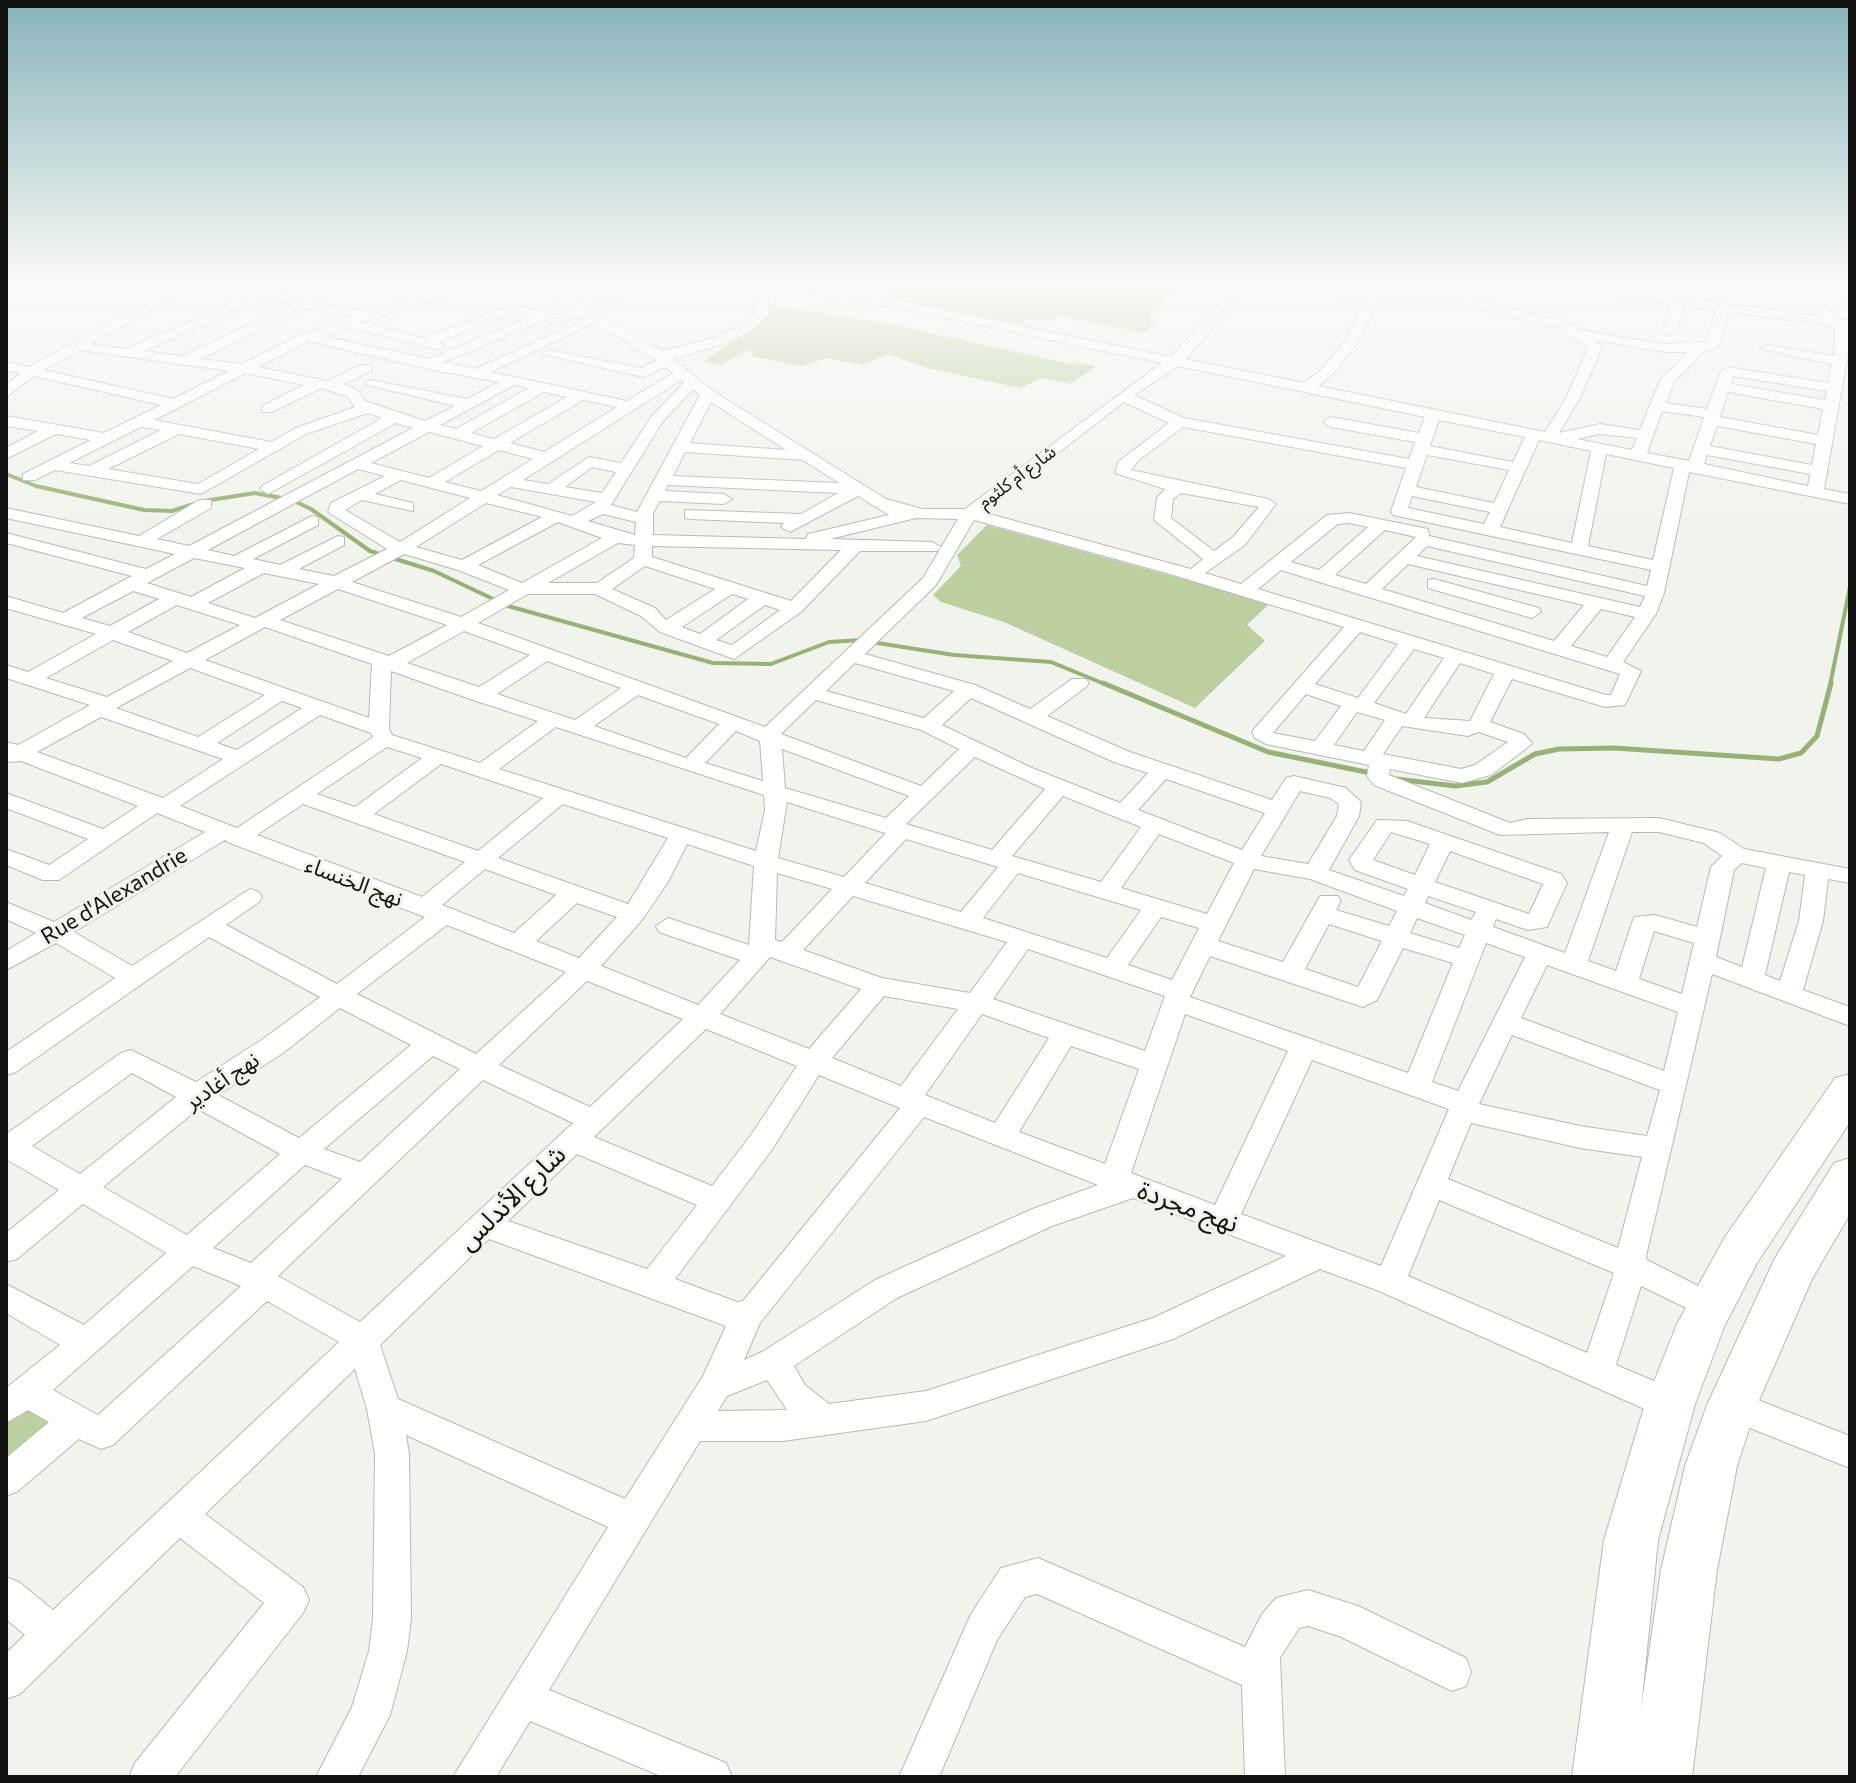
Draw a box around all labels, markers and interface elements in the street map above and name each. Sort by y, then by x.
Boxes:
street label: شارع أم كلثوم [974,441,1060,513]
street label: Rue d'Alexandrie [36,842,192,950]
street label: نهج الخنساء [302,851,406,913]
street label: نهج أغادير [180,1047,264,1115]
street label: شارع الأندلس [452,1139,572,1257]
street label: نهج مجردة [1133,1174,1243,1240]

